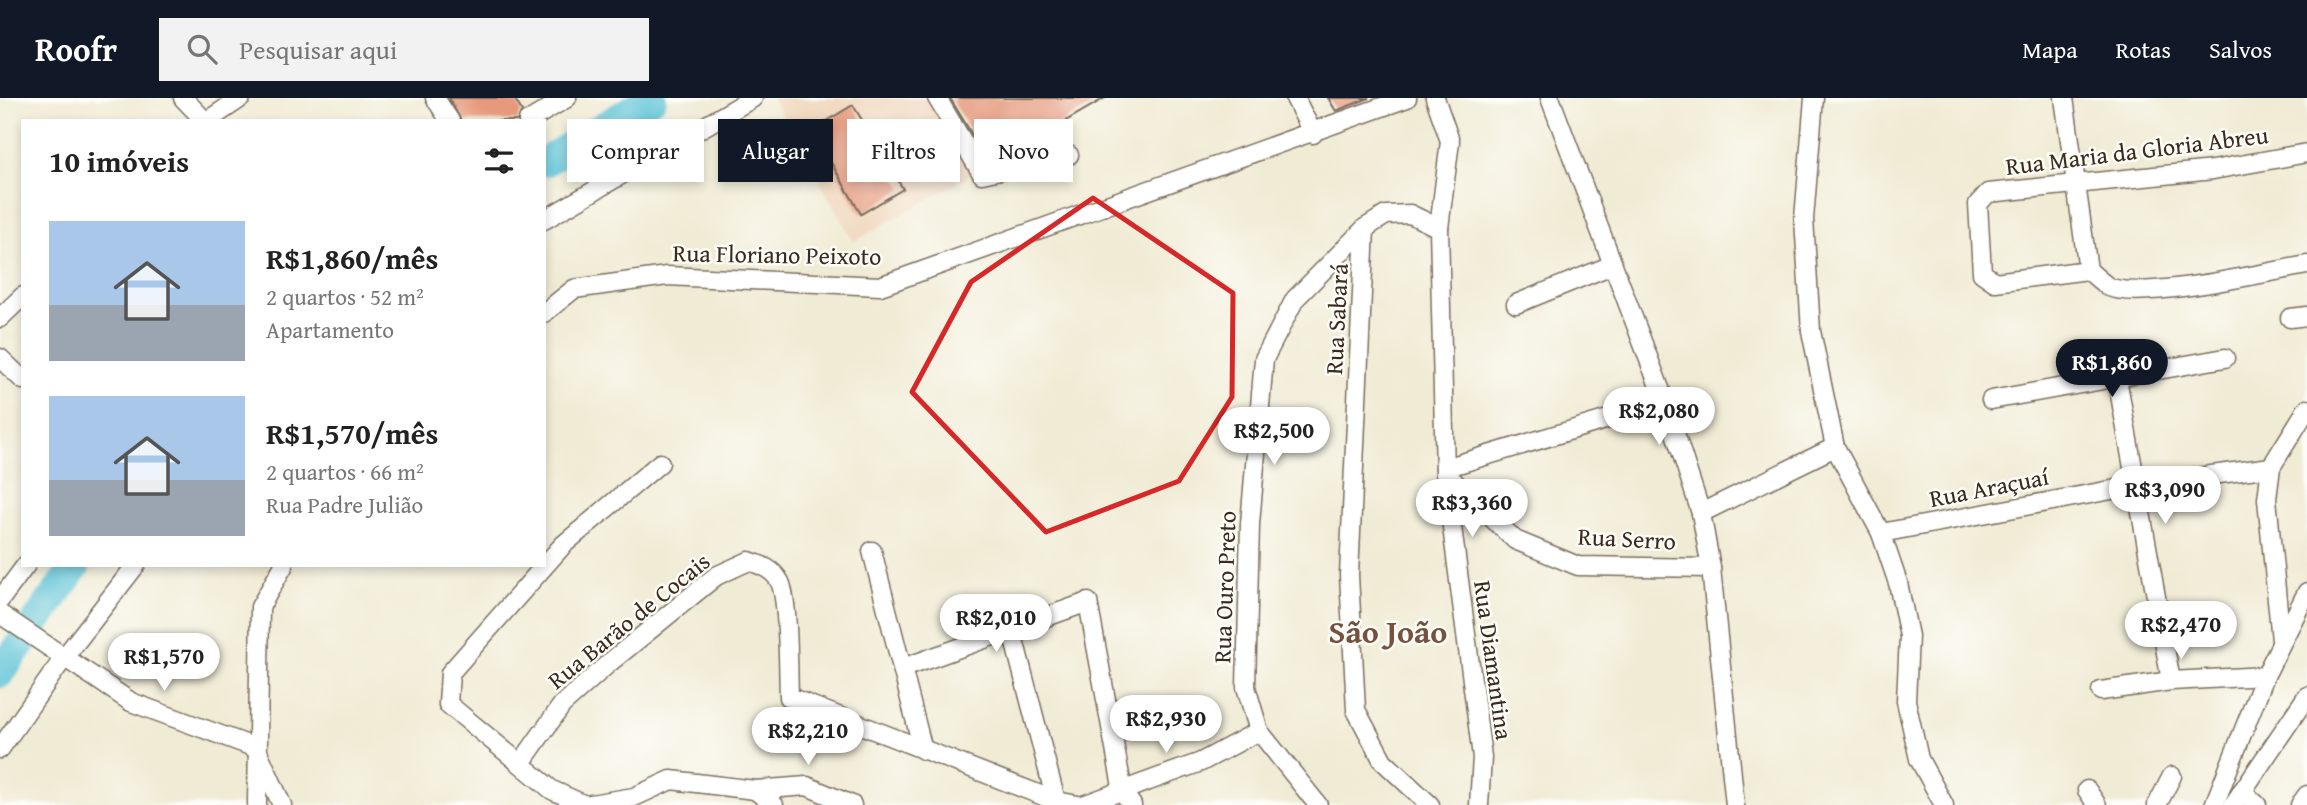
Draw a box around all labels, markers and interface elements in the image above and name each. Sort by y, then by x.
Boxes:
search box [159,18,649,81]
text: Roofr [35,25,117,73]
icon: search [183,30,221,68]
text: Pesquisar aqui [239,30,397,69]
text: Mapa [2022,32,2078,67]
text: Rotas [2116,32,2171,67]
text: Salvos [2209,32,2272,67]
street label: Rua Maria da Gloria Abreu [2004,117,2270,184]
chip: Comprar [567,119,704,182]
chip: Alugar [718,119,833,182]
chip: Filtros [847,119,960,182]
chip: Novo [974,119,1073,182]
text: 10 imóveis [49,139,189,183]
icon: filters [480,142,518,180]
street label: Rua Floriano Peixoto [672,235,882,274]
text: R$1,860/mês [266,236,438,280]
icon: home [105,249,189,333]
street label: Rua Sabará [1316,262,1357,376]
text: 2 quartos · 52 m² [266,280,424,313]
text: Apartamento [266,313,394,346]
pin: R$1,860 [2047,340,2177,399]
text: R$1,860 [2072,345,2152,378]
pin: R$2,080 [1594,388,1724,447]
text: R$2,080 [1619,393,1699,426]
pin: R$2,500 [1209,408,1339,467]
text: R$1,570/mês [266,411,438,455]
text: R$2,500 [1234,413,1314,446]
icon: home [105,424,189,508]
text: 2 quartos · 66 m² [266,455,424,488]
street label: Rua Araçuaí [1926,459,2053,516]
pin: R$3,090 [2100,466,2230,526]
text: R$3,090 [2125,472,2205,505]
pin: R$3,360 [1407,480,1537,539]
text: R$3,360 [1432,485,1512,518]
text: Rua Padre Julião [266,488,423,521]
street label: Rua Ouro Preto [1204,510,1245,664]
street label: Rua Serro [1577,518,1677,559]
street label: Rua Barão de Cocais [540,544,717,697]
street label: Rua Diamantina [1465,578,1522,743]
pin: R$2,010 [931,594,1061,654]
text: R$2,010 [956,600,1036,633]
pin: R$2,470 [2116,602,2246,661]
text: R$2,470 [2141,607,2221,640]
district label: São João [1329,608,1447,655]
pin: R$1,570 [99,634,229,693]
text: R$1,570 [124,639,204,672]
pin: R$2,930 [1101,696,1231,755]
text: R$2,930 [1126,701,1206,734]
pin: R$2,210 [743,708,873,767]
text: R$2,210 [768,713,848,746]

